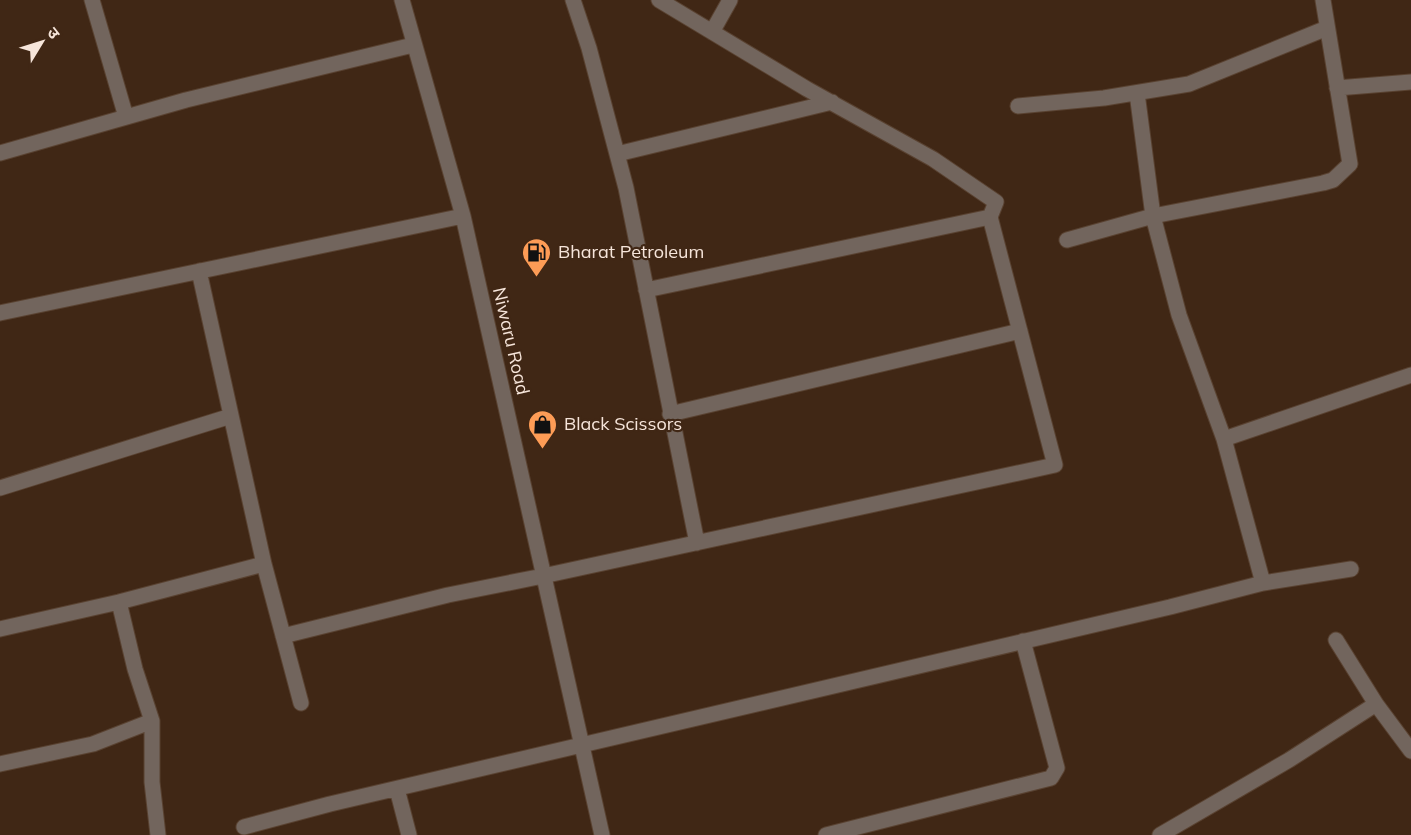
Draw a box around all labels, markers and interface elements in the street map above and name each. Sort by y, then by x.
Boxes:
north arrow [12,12,72,72]
text: उ [43,23,65,43]
fuel station icon: Bharat Petroleum [521,236,553,278]
place label: Bharat Petroleum [558,240,704,263]
street label: Niwaru Road [488,285,535,397]
shop icon: Black Scissors [527,408,559,450]
place label: Black Scissors [564,412,682,435]

